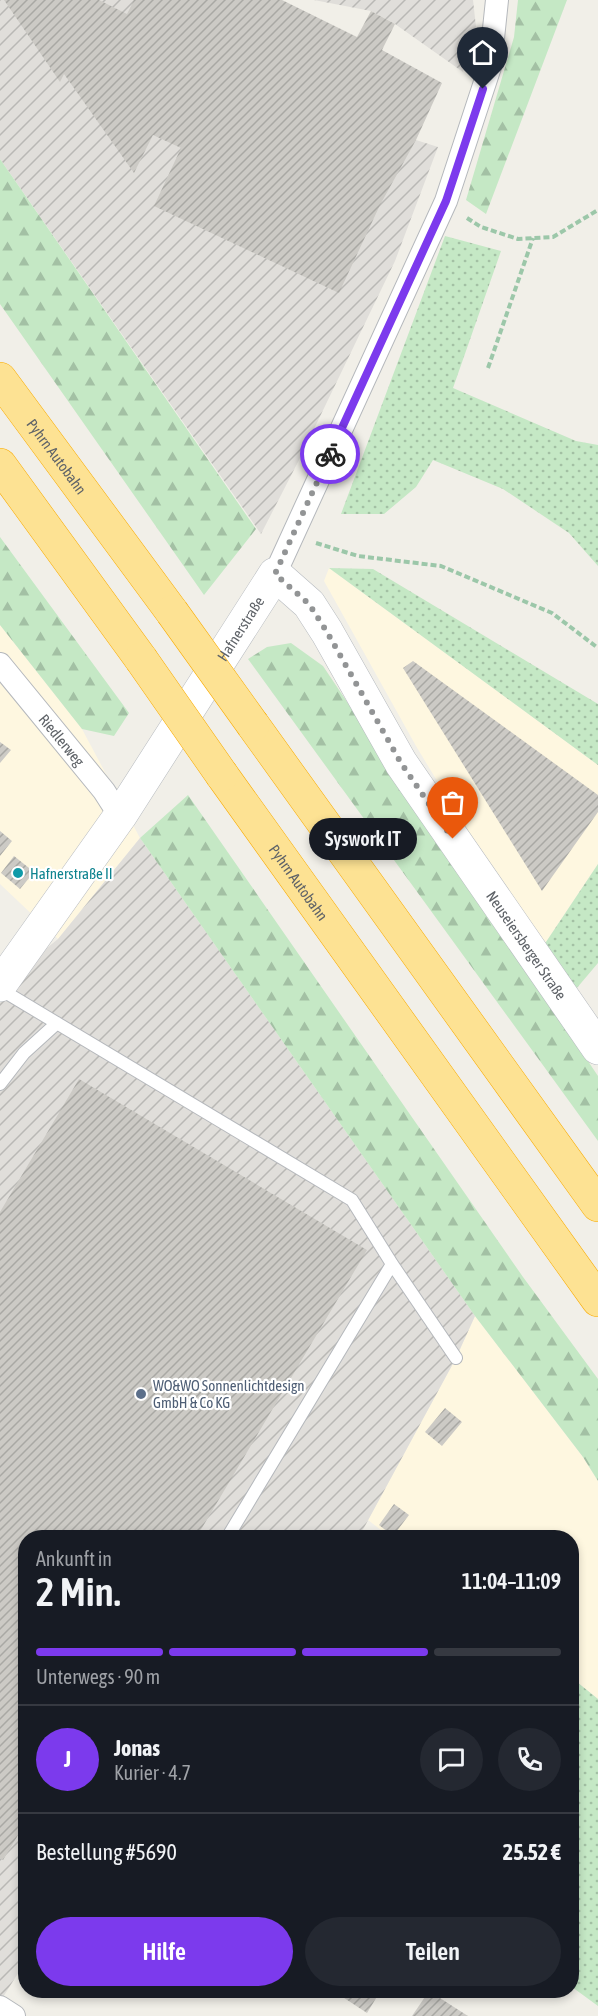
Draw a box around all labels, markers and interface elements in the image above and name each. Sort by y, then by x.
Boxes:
pin [457,27,508,89]
icon: home [466,36,499,69]
street label: Pyhrn Autobahn [24,415,90,497]
courier [300,424,360,484]
icon: bike [314,438,347,471]
street label: Hafnerstraße [213,593,267,664]
street label: Riedlerweg [36,710,89,770]
pin [427,777,478,839]
icon: bag [436,786,469,819]
callout: Syswork IT [309,818,417,860]
text: Syswork IT [325,827,401,850]
street label: Pyhrn Autobahn [266,841,332,923]
place label: Hafnerstraße II [30,865,113,882]
marker: Hafnerstraße II [11,866,25,880]
street label: Neuseiersberger Straße [483,888,570,1003]
place label: WO&WO Sonnenlichtdesign GmbH & Co KG [153,1377,305,1411]
marker: WO&WO Sonnenlichtdesign GmbH & Co KG [134,1387,148,1401]
text: Ankunft in [36,1547,112,1570]
text: 11:04–11:09 [462,1568,561,1594]
text: 2 Min. [36,1570,121,1614]
text: Unterwegs · 90 m [36,1665,160,1688]
button: chat [420,1728,483,1791]
button: phone [498,1728,561,1791]
text: Jonas [114,1735,160,1761]
text: J [64,1746,71,1772]
text: Kurier · 4.7 [114,1761,191,1784]
text: Bestellung #5690 [36,1839,177,1865]
text: 25.52 € [503,1839,561,1865]
button: Hilfe [36,1917,293,1986]
button: Teilen [305,1917,561,1986]

